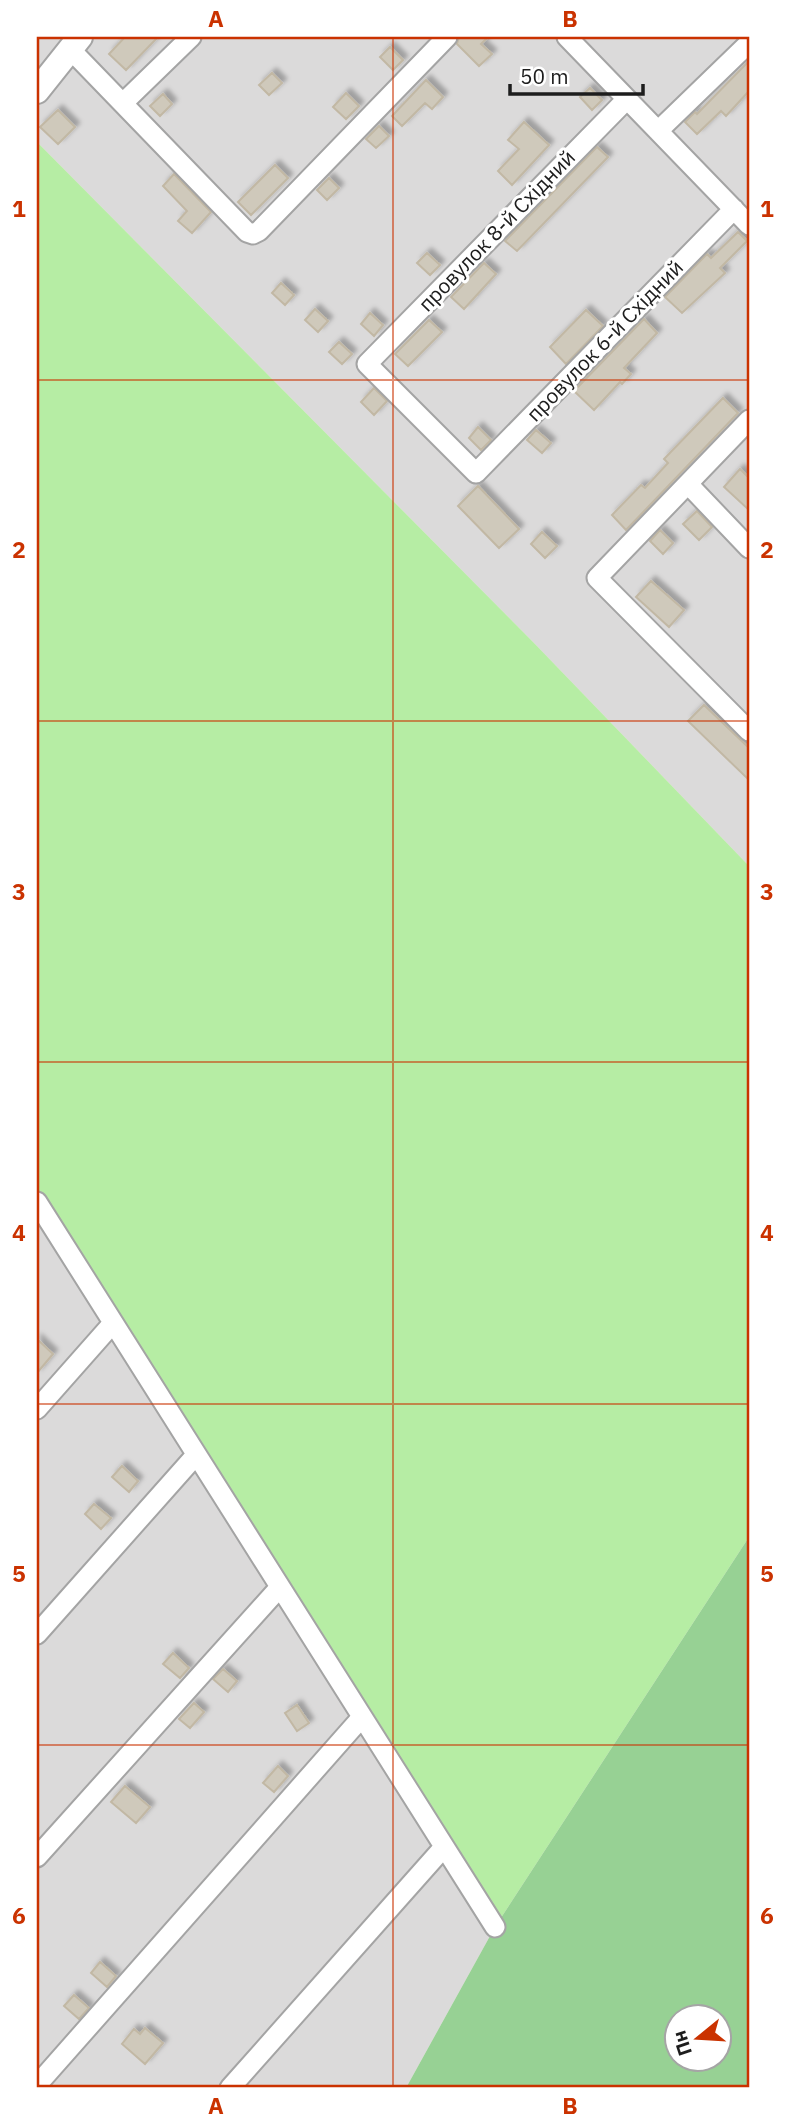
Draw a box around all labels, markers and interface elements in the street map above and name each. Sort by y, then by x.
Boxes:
text: A [208,3,224,33]
text: B [562,3,578,33]
scale bar [510,52,642,96]
text: 50 m [520,62,569,90]
street label: провулок 8-й Східний [412,143,581,317]
text: 1 [12,193,26,223]
text: 1 [760,193,774,223]
street label: провулок 6-й Східний [520,253,689,427]
text: 2 [12,534,26,564]
text: 2 [760,534,774,564]
text: 3 [12,876,26,906]
text: 3 [760,876,774,906]
text: 4 [12,1217,26,1247]
text: 4 [760,1217,774,1247]
text: 5 [12,1558,26,1588]
text: 5 [760,1558,774,1588]
text: 6 [12,1900,26,1930]
text: 6 [760,1900,774,1930]
north arrow [664,2002,734,2072]
text: Пн [667,2028,697,2059]
text: A [208,2090,224,2120]
text: B [562,2090,578,2120]

